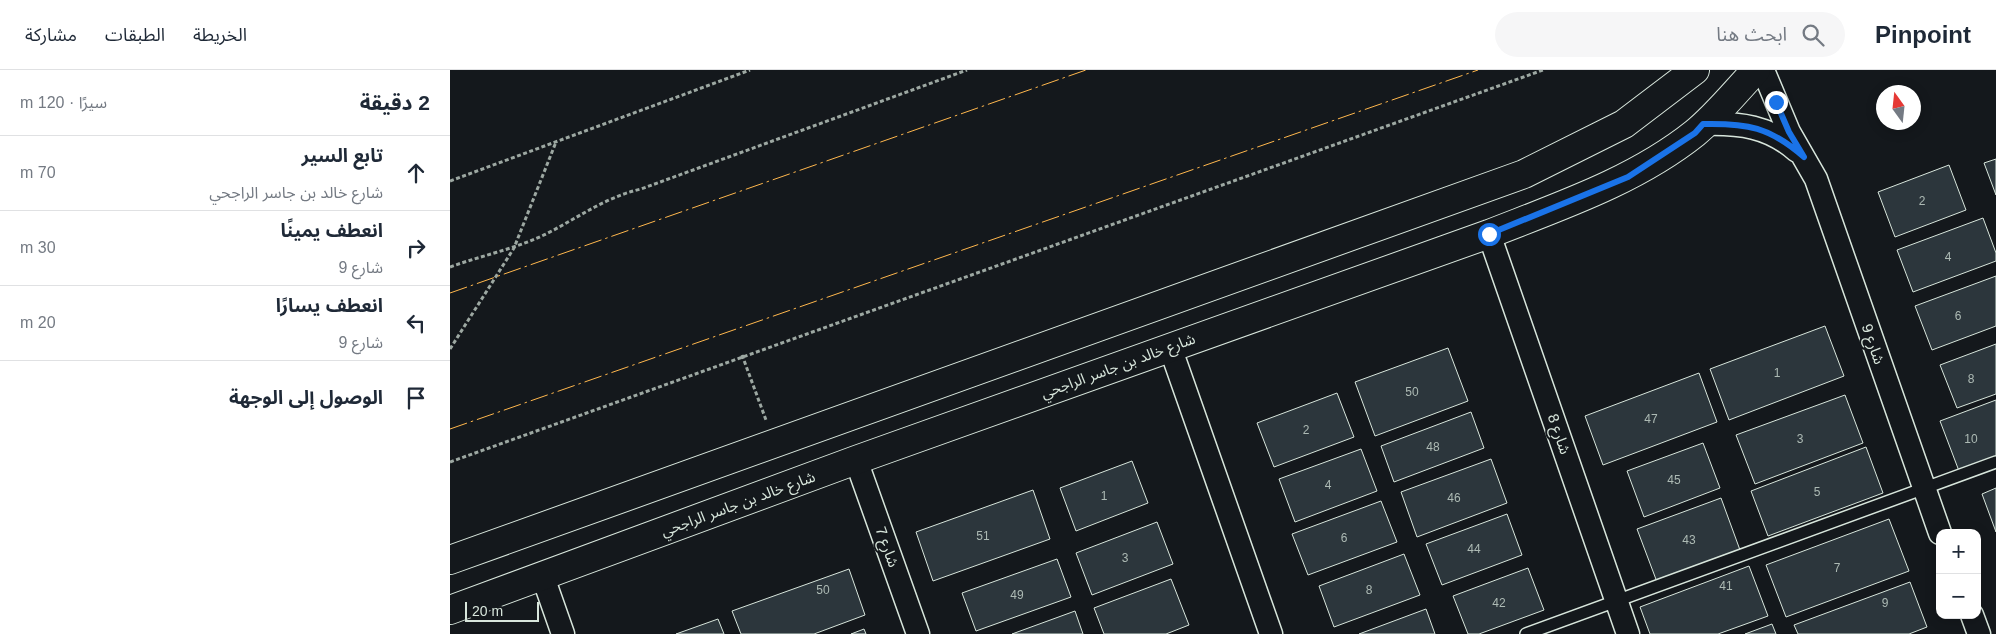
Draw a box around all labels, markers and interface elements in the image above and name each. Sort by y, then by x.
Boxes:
search box [1495,12,1845,57]
icon: search [1799,21,1827,49]
text: Pinpoint [1875,21,1971,48]
text: ابحث هنا [1716,24,1787,45]
text: مشاركة [25,25,77,45]
text: الطبقات [105,25,165,45]
text: الخريطة [193,25,247,45]
north arrow [1876,85,1921,130]
text: 2 دقيقة [360,91,430,114]
route end [1765,91,1788,114]
text: سيرًا · 120 m [20,94,107,111]
text: تابع السير [301,145,383,166]
icon: ahead [402,159,430,187]
text: 70 m [20,164,56,181]
text: شارع خالد بن جاسر الراجحي [209,184,383,201]
house number: 2 [1919,194,1926,208]
text: انعطف يمينًا [281,220,383,241]
route start [1478,223,1501,246]
icon: right [402,234,430,262]
text: 30 m [20,239,56,256]
house number: 4 [1945,250,1952,264]
text: شارع 9 [338,259,383,276]
text: انعطف يسارًا [276,295,383,316]
icon: left [402,309,430,337]
house number: 6 [1955,309,1962,323]
text: 20 m [20,314,56,331]
street label: شارع 9 [1855,321,1888,368]
street label: شارع خالد بن جاسر الراجحي [1038,330,1199,405]
text: شارع 9 [338,334,383,351]
house number: 1 [1774,366,1781,380]
house number: 8 [1968,372,1975,386]
icon: arrive [402,384,430,412]
house number: 50 [1405,385,1419,399]
text: الوصول إلى الوجهة [229,387,383,408]
street label: شارع 8 [1541,411,1574,458]
house number: 47 [1644,412,1658,426]
house number: 2 [1303,423,1310,437]
house number: 3 [1797,432,1804,446]
house number: 10 [1964,432,1978,446]
house number: 48 [1426,440,1440,454]
street label: شارع خالد بن جاسر الراجحي [658,468,819,543]
house number: 45 [1667,473,1681,487]
house number: 4 [1325,478,1332,492]
house number: 5 [1814,485,1821,499]
house number: 1 [1101,489,1108,503]
house number: 46 [1447,491,1461,505]
street label: شارع 7 [869,524,903,571]
house number: 51 [976,529,990,543]
map controls [1936,529,1981,619]
button: + [1936,529,1981,574]
house number: 6 [1341,531,1348,545]
house number: 43 [1682,533,1696,547]
house number: 44 [1467,542,1481,556]
house number: 3 [1122,551,1129,565]
house number: 7 [1834,561,1841,575]
button: − [1936,574,1981,619]
house number: 41 [1719,579,1733,593]
house number: 50 [816,583,830,597]
house number: 8 [1366,583,1373,597]
house number: 49 [1010,588,1024,602]
house number: 42 [1492,596,1506,610]
house number: 9 [1882,596,1889,610]
scale bar [465,599,539,622]
text: 20 m [472,603,503,619]

